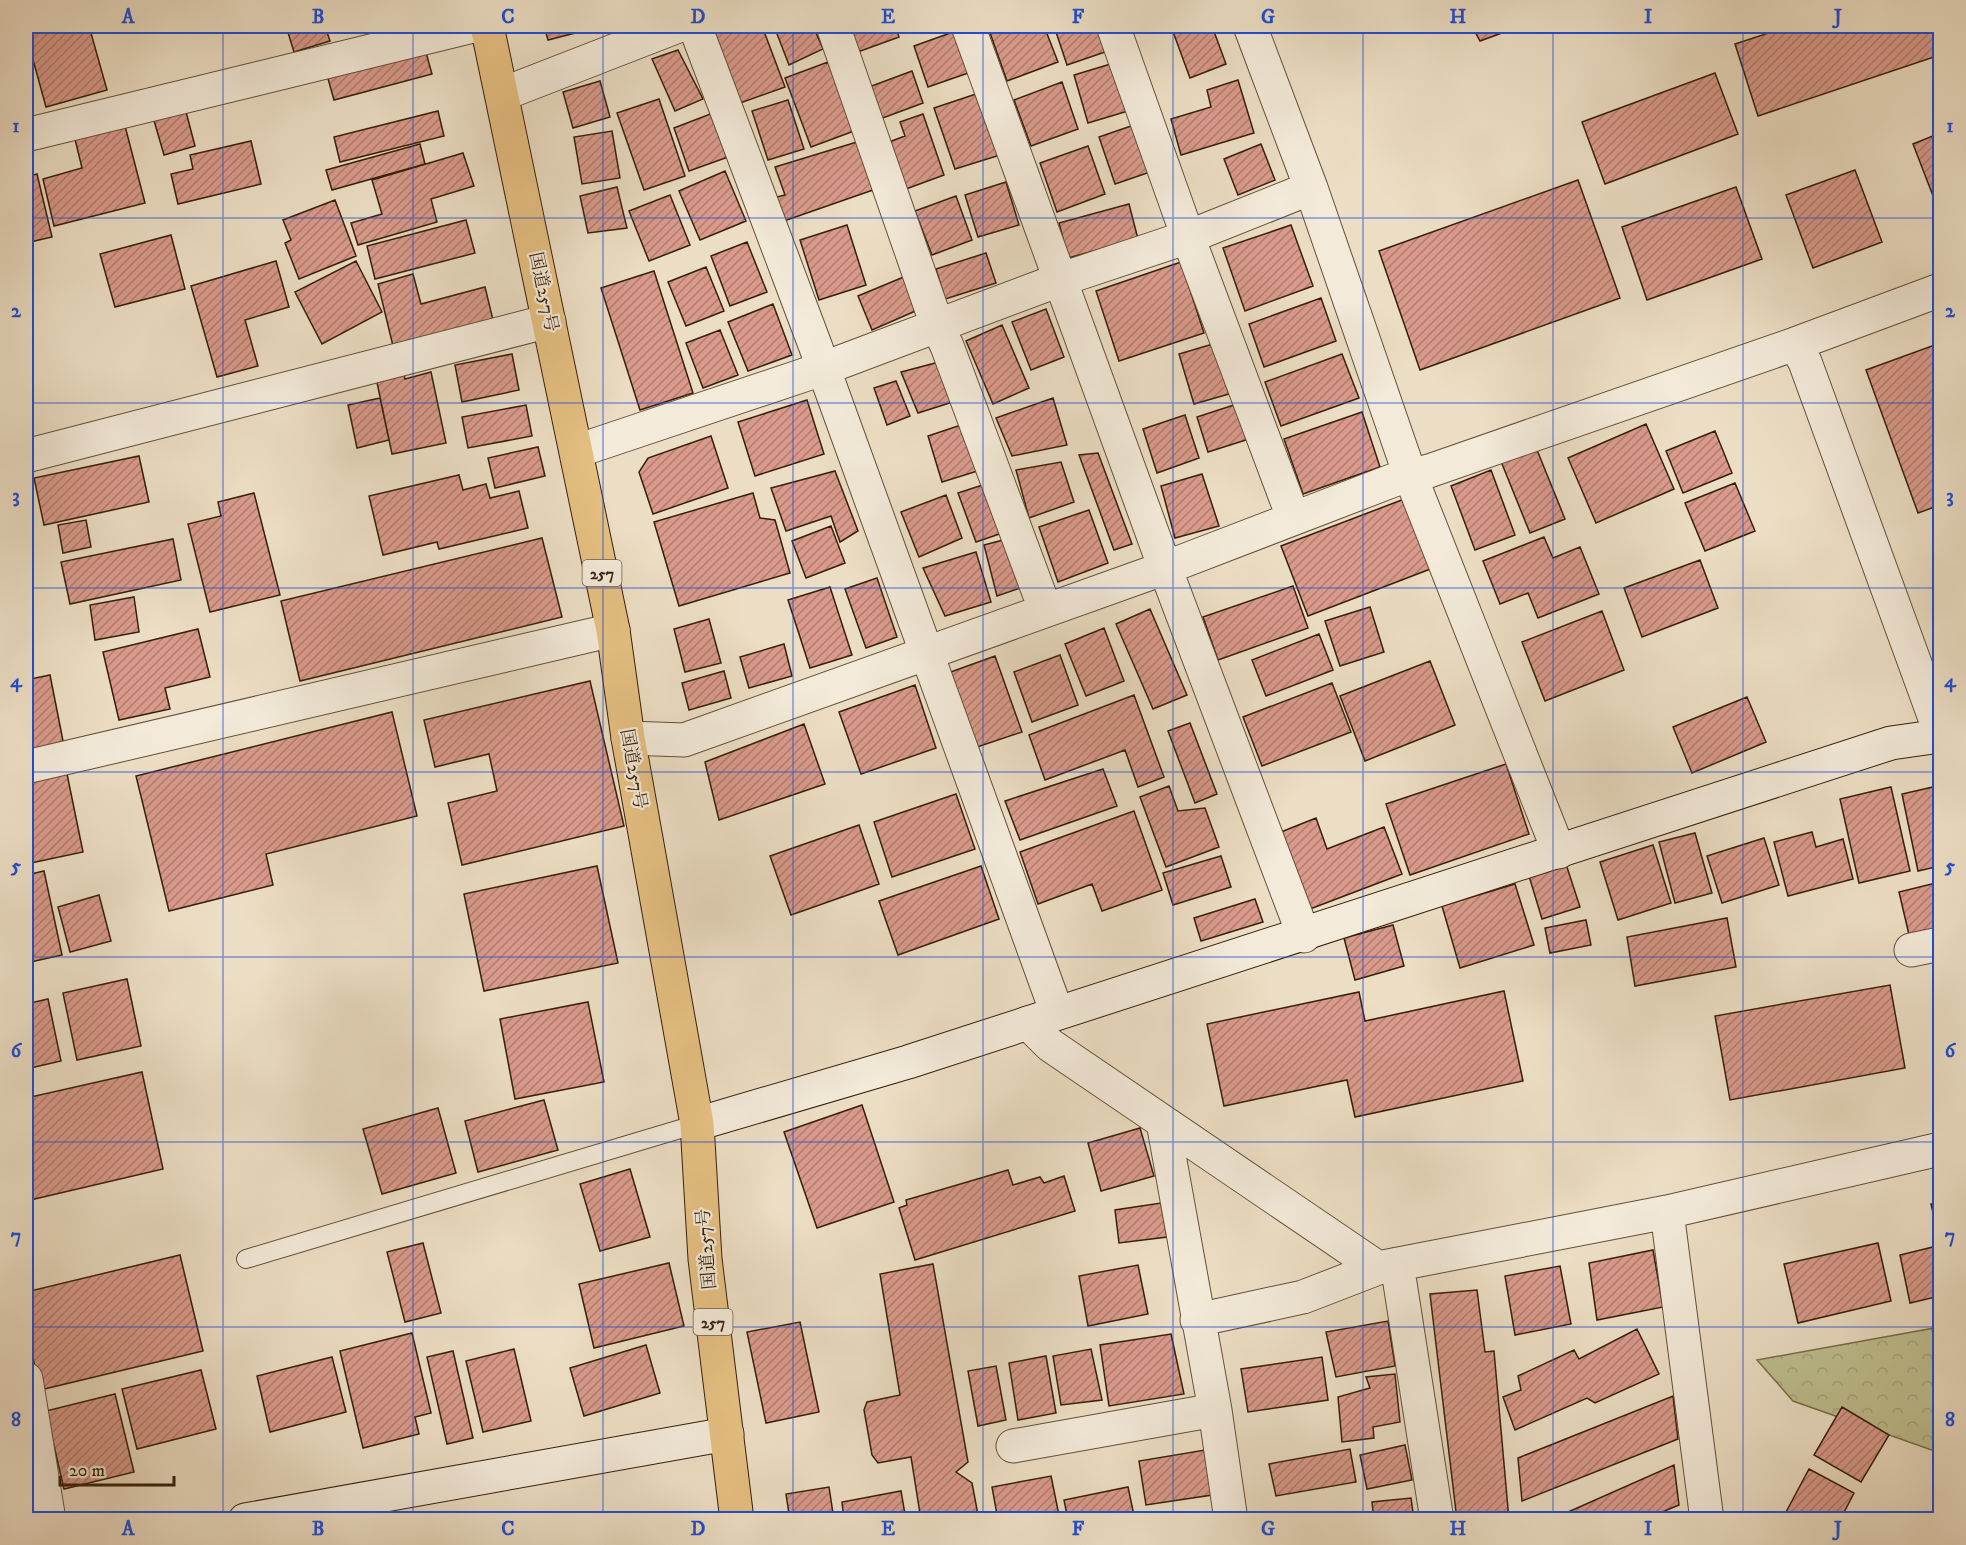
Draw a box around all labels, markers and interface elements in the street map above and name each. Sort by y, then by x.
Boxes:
text: A [121,5,136,30]
text: B [312,5,324,30]
text: C [501,5,515,30]
text: D [691,5,706,30]
text: E [881,5,895,30]
text: F [1072,5,1085,30]
text: G [1261,5,1275,30]
text: H [1450,5,1467,30]
text: I [1644,5,1652,30]
text: J [1832,5,1842,30]
text: 1 [12,114,20,139]
text: 1 [1946,114,1954,139]
street label: 国道257号 [524,250,562,334]
text: 2 [11,299,22,324]
text: 2 [1945,299,1956,324]
text: 3 [12,484,20,509]
text: 3 [1946,484,1954,509]
road number: 257 [582,560,622,586]
text: 4 [10,669,23,694]
text: 4 [1944,669,1957,694]
street label: 国道257号 [615,727,651,811]
text: 5 [10,854,21,879]
text: 5 [1944,854,1955,879]
text: 6 [11,1039,23,1064]
text: 6 [1945,1039,1957,1064]
street label: 国道257号 [693,1208,721,1290]
text: 7 [11,1224,21,1249]
text: 7 [1945,1224,1955,1249]
road number: 257 [694,1309,732,1335]
text: 8 [11,1408,21,1433]
text: 8 [1945,1408,1955,1433]
scale bar [60,1449,174,1487]
text: 20 m [69,1460,105,1482]
text: A [121,1517,136,1542]
text: B [312,1517,324,1542]
text: C [501,1517,515,1542]
text: D [691,1517,706,1542]
text: E [881,1517,895,1542]
text: F [1072,1517,1085,1542]
text: G [1261,1517,1275,1542]
text: H [1450,1517,1467,1542]
text: I [1644,1517,1652,1542]
text: J [1832,1517,1842,1542]

